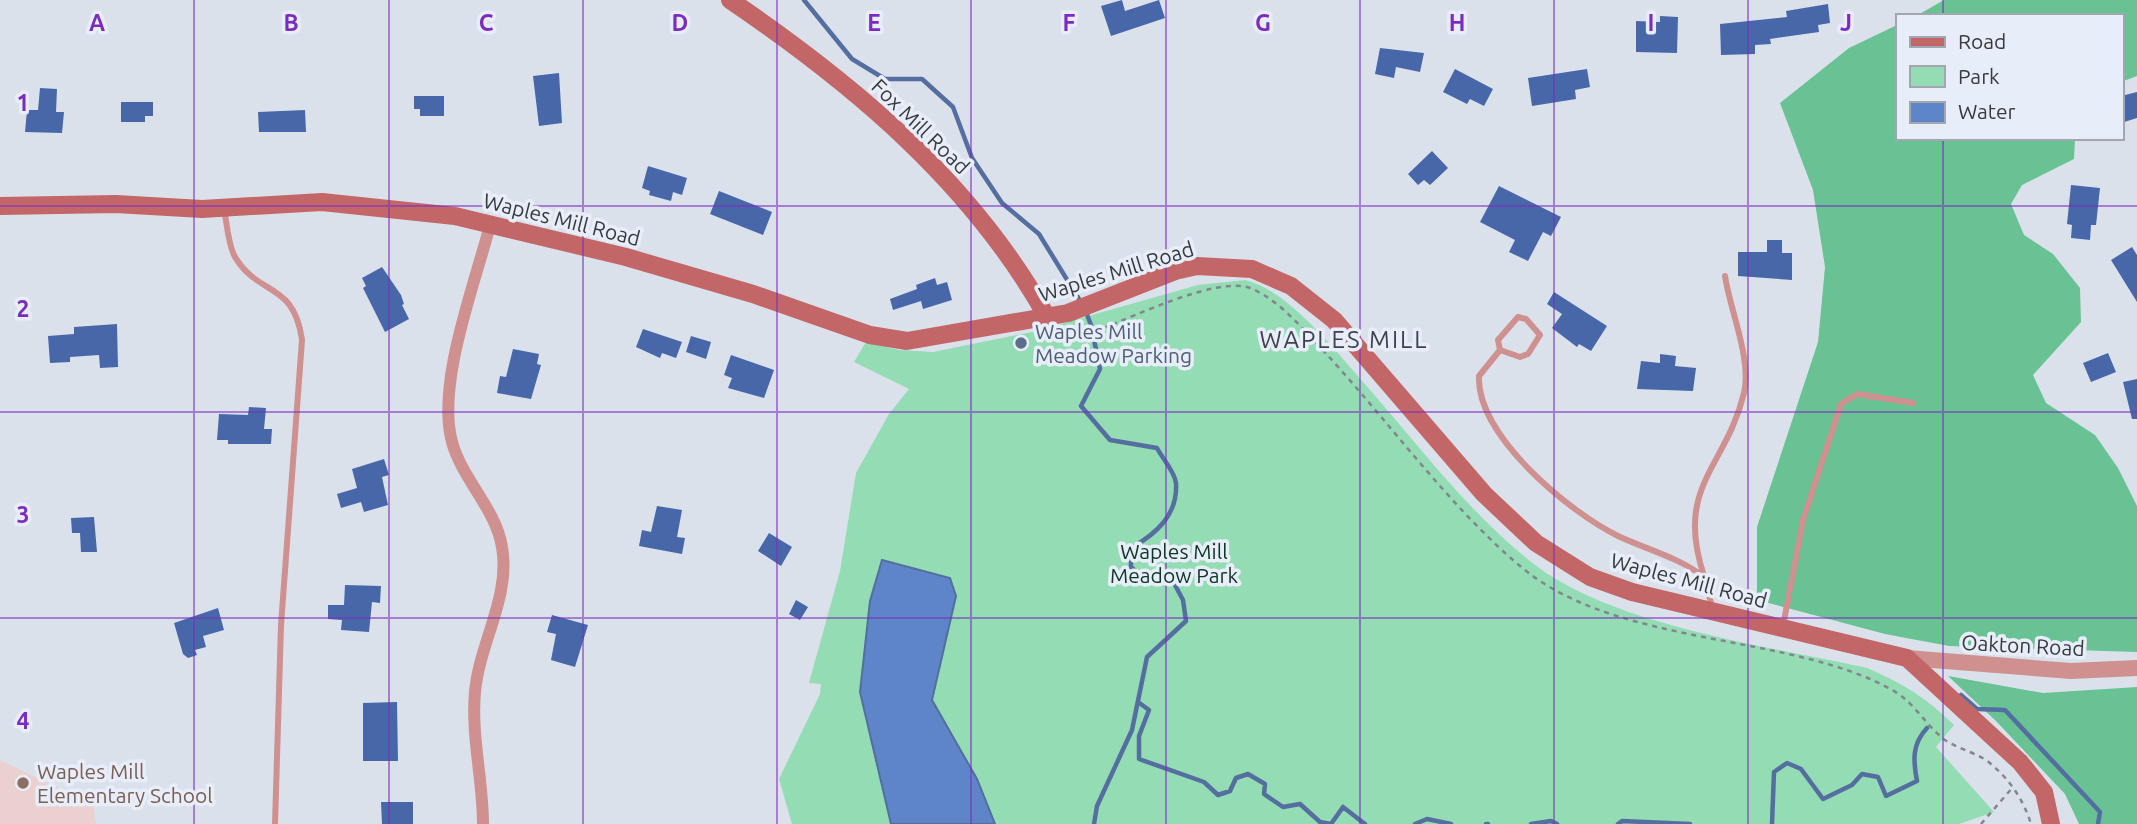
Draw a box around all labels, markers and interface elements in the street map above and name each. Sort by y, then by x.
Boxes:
text: A [89,10,105,35]
text: B [283,10,299,35]
text: C [479,10,494,35]
text: D [672,10,688,35]
text: E [867,10,881,35]
text: F [1063,10,1076,35]
text: G [1255,10,1271,35]
text: H [1449,10,1465,35]
text: I [1648,10,1654,35]
text: J [1840,10,1852,35]
legend [1896,14,2123,140]
text: Road [1958,29,2006,53]
text: Park [1958,64,2000,88]
street label: Fox Mill Road [867,74,975,178]
text: 1 [17,90,29,115]
text: Water [1958,99,2016,123]
street label: Waples Mill Road [481,188,643,250]
street label: Waples Mill Road [1036,236,1196,306]
text: 2 [17,296,29,321]
place label: Waples Mill Meadow Parking [1035,319,1192,367]
district label: WAPLES MILL [1259,326,1429,353]
marker: Waples Mill Meadow Parking [1013,335,1029,351]
text: 3 [17,502,29,527]
park label: Waples Mill Meadow Park [1110,539,1238,587]
street label: Waples Mill Road [1608,548,1770,612]
street label: Oakton Road [1961,630,2085,660]
text: 4 [17,708,30,733]
place label: Waples Mill Elementary School [37,759,213,807]
marker: Waples Mill Elementary School [15,775,31,791]

